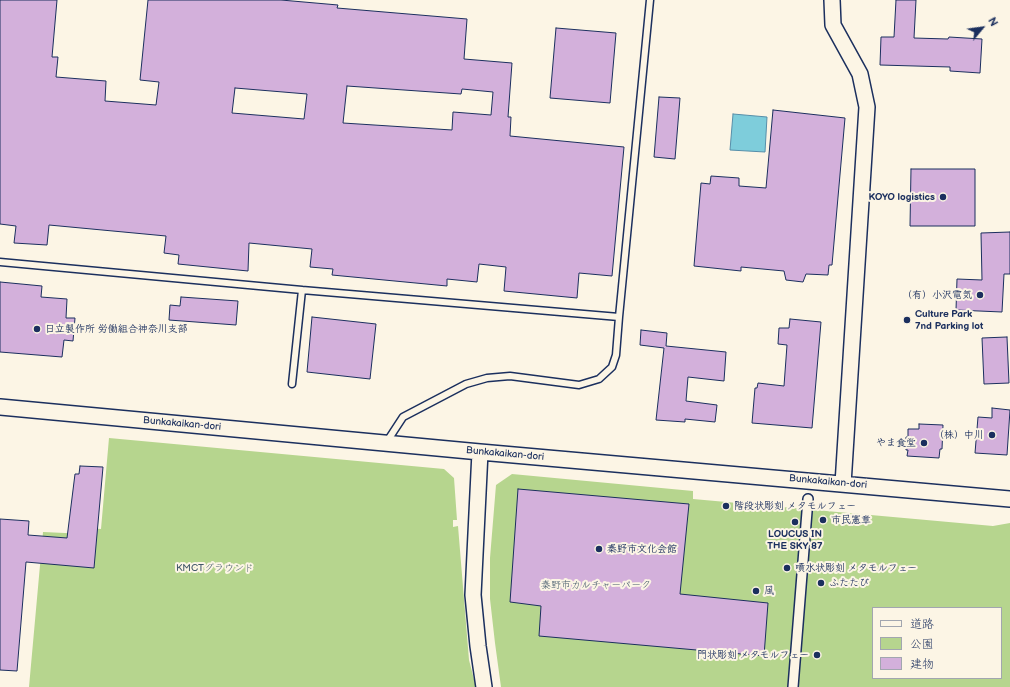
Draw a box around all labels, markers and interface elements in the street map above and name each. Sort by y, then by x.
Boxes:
north arrow [962,8,1002,48]
text: N [985,15,1001,29]
place label: KOYO logistics [869,191,935,203]
marker: KOYO logistics [938,192,948,202]
place label: （有）小沢電気 [902,289,972,301]
marker: （有）小沢電気 [975,290,985,300]
place label: Culture Park 7nd Parking lot [915,308,983,332]
marker: Culture Park 7nd Parking lot [902,315,912,325]
place label: 日立製作所 労働組合神奈川支部 [45,323,188,335]
marker: 日立製作所 労働組合神奈川支部 [32,324,42,334]
street label: Bunkakaikan-dori [143,415,221,433]
place label: （株）中川 [934,429,984,441]
marker: （株）中川 [987,430,997,440]
place label: やま食堂 [876,437,916,449]
marker: やま食堂 [919,438,929,448]
street label: Bunkakaikan-dori [466,445,544,463]
street label: Bunkakaikan-dori [789,473,867,491]
place label: 階段状彫刻 メタモルフェー [734,500,856,512]
marker: 階段状彫刻 メタモルフェー [721,501,731,511]
place label: 市民憲章 [831,514,871,526]
marker: 市民憲章 [818,515,828,525]
marker: LOUCUS IN THE SKY 87 [790,517,800,527]
place label: LOUCUS IN THE SKY 87 [767,528,823,552]
place label: 秦野市文化会館 [607,543,677,555]
marker: 秦野市文化会館 [594,544,604,554]
park label: KMCTグラウンド [176,562,254,574]
place label: 噴水状彫刻 メタモルフェー [795,562,917,574]
marker: 噴水状彫刻 メタモルフェー [782,563,792,573]
place label: ふたたび [829,577,869,589]
marker: ふたたび [816,578,826,588]
park label: 秦野市カルチャーパーク [541,579,651,591]
place label: 風 [764,585,774,597]
marker: 風 [751,586,761,596]
legend [872,607,1002,679]
text: 道路 [910,617,934,632]
text: 公園 [910,637,934,652]
place label: 門状彫刻 メタモルフェー [697,649,809,661]
marker: 門状彫刻 メタモルフェー [812,650,822,660]
text: 建物 [910,657,934,672]

